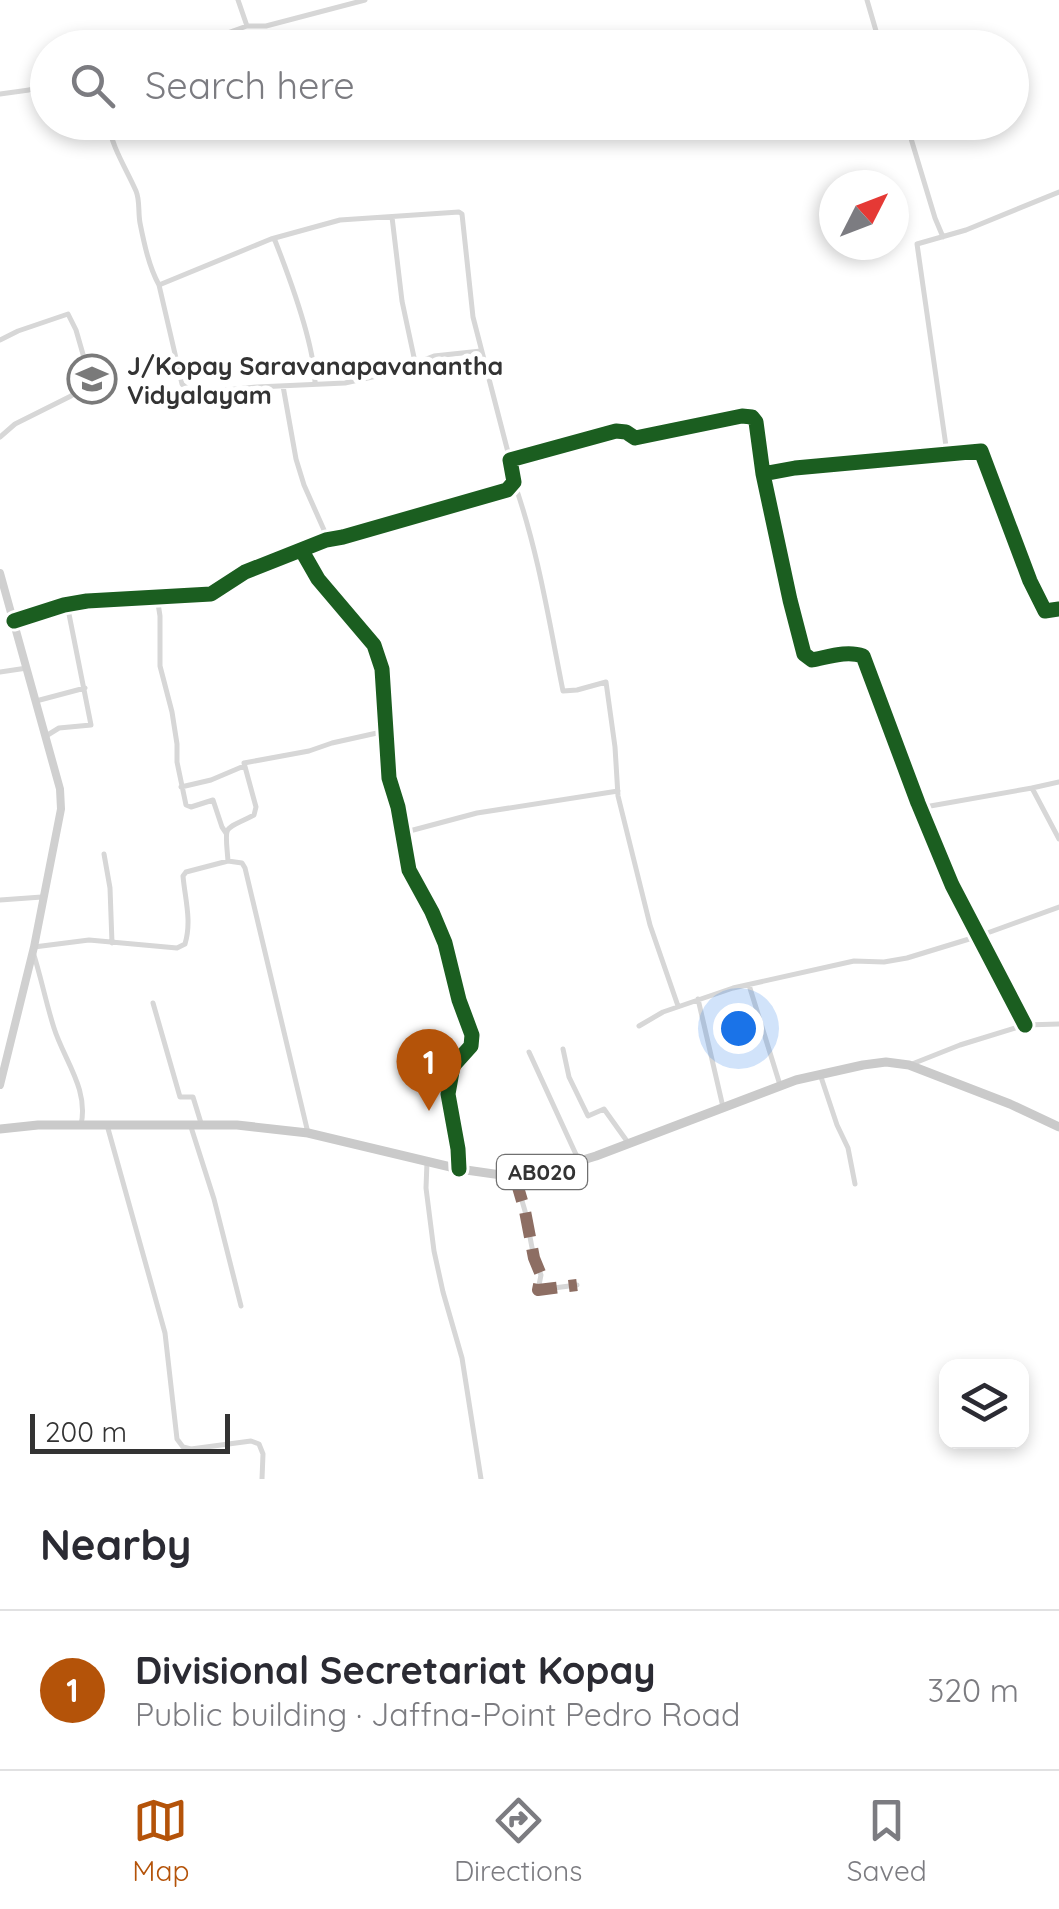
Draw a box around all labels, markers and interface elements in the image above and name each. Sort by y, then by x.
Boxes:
search box [30,30,1029,140]
icon: search [65,58,120,113]
text: Search here [145,61,355,109]
north arrow [819,170,909,260]
place label: J/Kopay Saravanapavanantha Vidyalayam [127,350,503,410]
school or university icon: J/Kopay Saravanapavanantha Vidyalayam [66,353,118,405]
your location [713,1003,764,1054]
pin: 1 [396,1028,462,1111]
road number: AB020 [497,1155,587,1189]
map controls [939,1359,1029,1449]
button: layers [939,1359,1029,1449]
scale bar [30,1409,230,1454]
text: 200 m [45,1414,127,1449]
text: Nearby [40,1518,191,1571]
text: Divisional Secretariat Kopay [135,1646,656,1694]
text: 1 [66,1670,79,1710]
text: 320 m [928,1670,1019,1710]
text: Public building · Jaffna-Point Pedro Road [135,1694,740,1734]
tab: Map [132,1793,189,1888]
tab: Directions [454,1793,582,1888]
tab: Saved [847,1793,927,1888]

